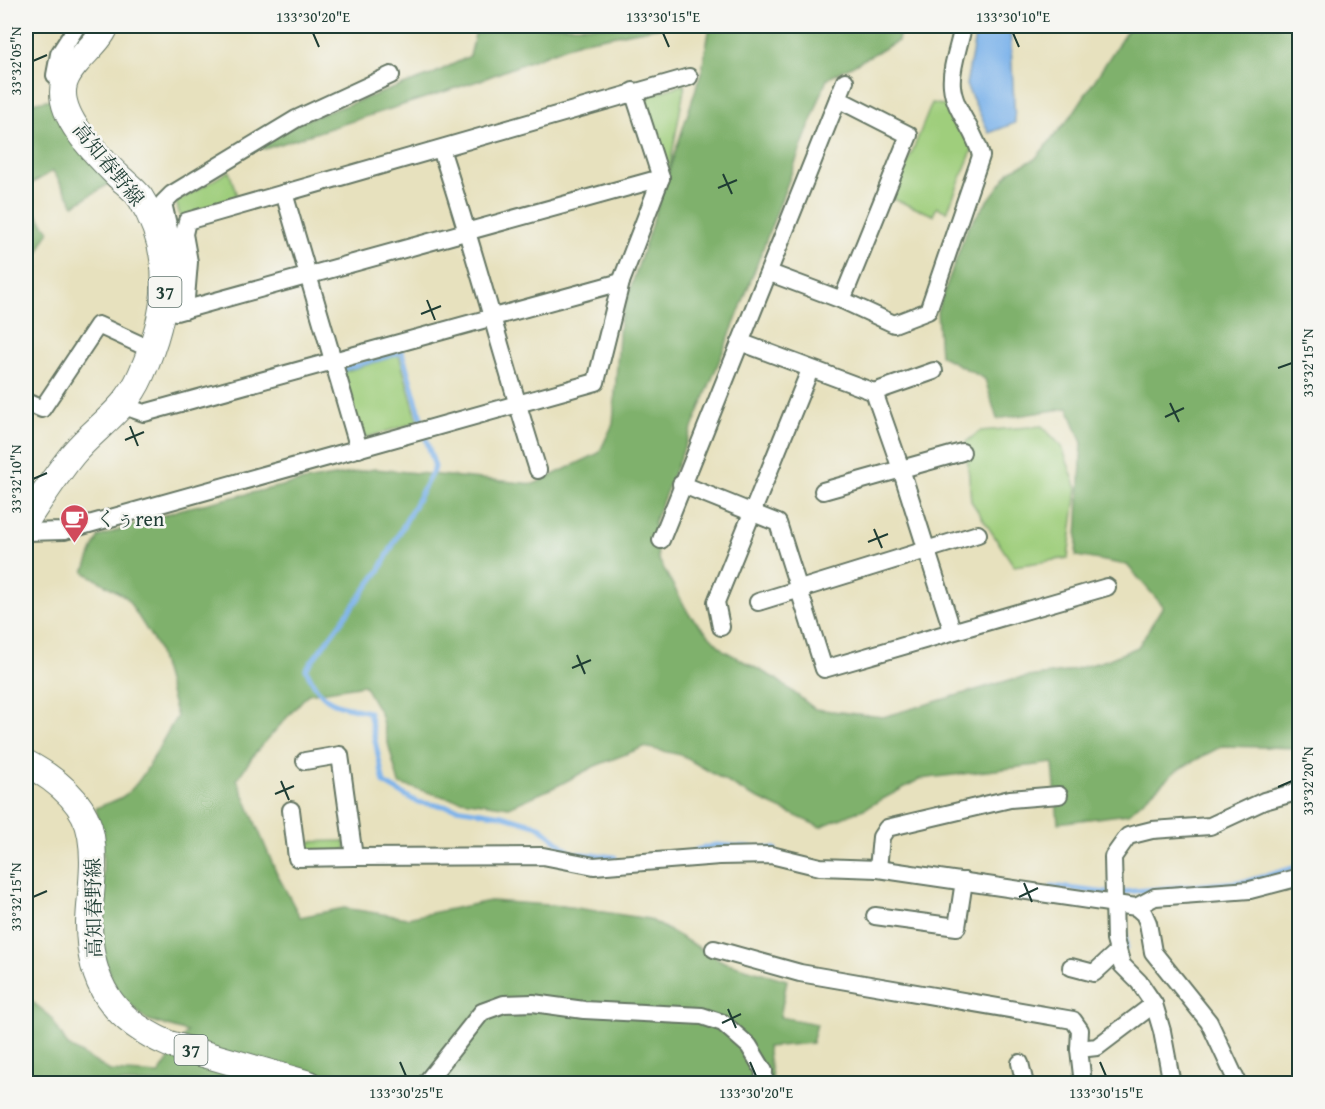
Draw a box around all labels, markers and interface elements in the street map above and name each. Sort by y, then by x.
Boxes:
text: 133°30'20"E [276,6,350,27]
text: 133°30'15"E [626,6,700,27]
text: 133°30'10"E [976,6,1050,27]
text: 33°32'05"N [5,26,26,95]
street label: 高知春野線 [66,116,152,212]
road number: 37 [148,277,182,307]
text: 33°32'15"N [1297,328,1318,397]
text: 33°32'10"N [5,444,26,513]
cafe icon: くぅren [59,502,91,544]
place label: くぅren [96,504,164,533]
text: 33°32'20"N [1297,746,1318,815]
street label: 高知春野線 [78,858,108,958]
text: 33°32'15"N [5,862,26,931]
road number: 37 [174,1035,207,1065]
text: 133°30'25"E [369,1082,443,1103]
text: 133°30'20"E [719,1082,793,1103]
text: 133°30'15"E [1069,1082,1143,1103]

